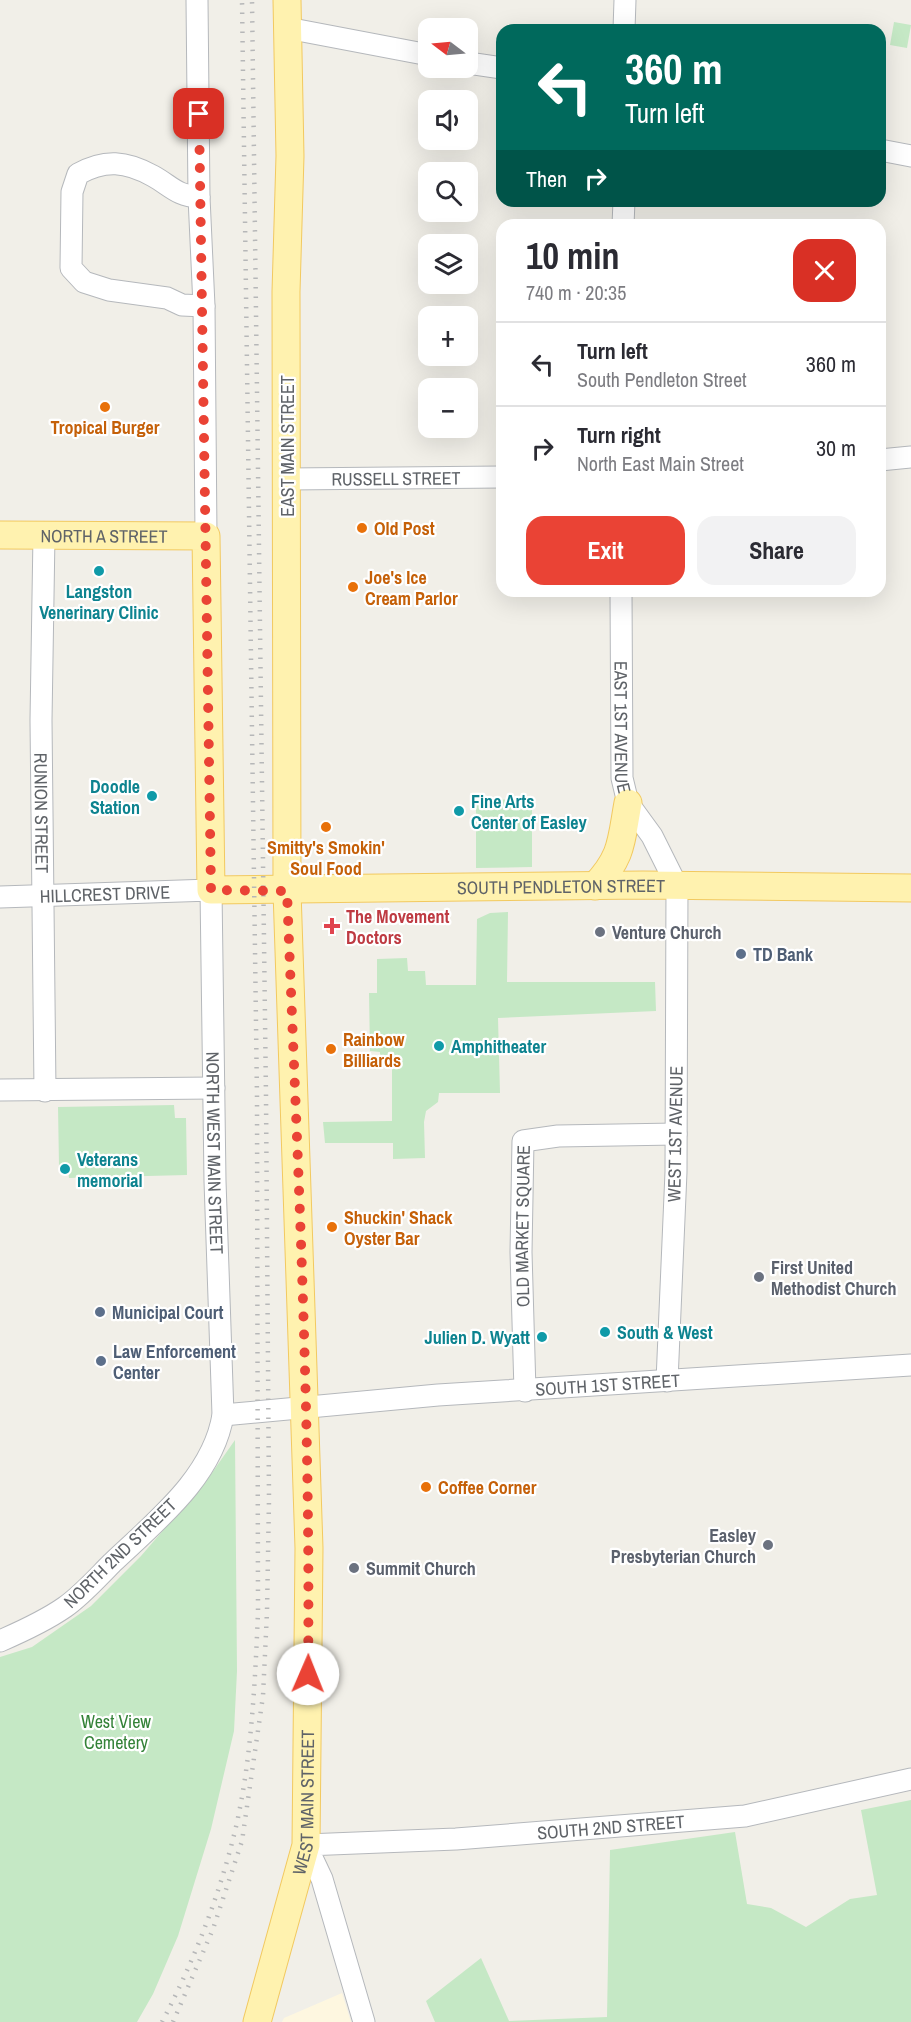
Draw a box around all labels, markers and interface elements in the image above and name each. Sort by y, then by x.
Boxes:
north arrow [418,18,478,78]
map controls [418,18,478,438]
text: 360 m [625,41,723,97]
icon: left [526,48,604,126]
pin [173,88,224,139]
button: sound [418,90,478,150]
text: Turn left [625,95,704,131]
icon: arrive [182,97,215,130]
button: search [418,162,478,222]
icon: right [579,162,612,195]
text: Then [526,164,567,194]
text: 10 min [526,232,620,280]
button: layers [418,234,478,294]
button: close [793,239,856,302]
text: 740 m · 20:35 [526,279,626,306]
button: + [418,306,478,366]
text: Turn left [577,336,648,366]
icon: left [526,348,559,381]
text: 360 m [806,349,856,379]
text: South Pendleton Street [577,366,747,393]
street label: EAST MAIN STREET [275,375,300,517]
button: − [418,378,478,438]
marker: Tropical Burger [98,400,112,414]
place label: Tropical Burger [50,415,160,440]
text: Turn right [577,420,661,450]
icon: right [526,432,559,465]
text: 30 m [816,433,856,463]
text: North East Main Street [577,450,744,477]
street label: RUSSELL STREET [331,465,461,491]
place label: Old Post [374,516,435,541]
button: Exit [526,516,685,585]
button: Share [697,516,856,585]
marker: Old Post [355,521,369,535]
street label: NORTH A STREET [40,523,168,548]
marker: Langston Venerinary Clinic [92,564,106,578]
place label: Joe's Ice Cream Parlor [365,565,458,611]
place label: Langston Venerinary Clinic [39,579,159,625]
marker: Joe's Ice Cream Parlor [346,580,360,594]
street label: EAST 1ST AVENUE [609,661,638,796]
street label: RUNION STREET [29,753,55,873]
place label: Doodle Station [90,774,140,820]
marker: Doodle Station [145,789,159,803]
place label: Fine Arts Center of Easley [471,789,587,835]
marker: Fine Arts Center of Easley [452,804,466,818]
marker: Smitty's Smokin' Soul Food [319,820,333,834]
place label: Smitty's Smokin' Soul Food [267,835,385,881]
street label: SOUTH PENDLETON STREET [457,872,665,900]
street label: HILLCREST DRIVE [39,879,170,908]
place label: The Movement Doctors [346,904,449,950]
marker: The Movement Doctors [323,917,341,935]
place label: Venture Church [612,920,722,945]
marker: Venture Church [593,925,607,939]
place label: TD Bank [753,942,814,967]
marker: TD Bank [734,947,748,961]
place label: Rainbow Billiards [343,1027,405,1073]
place label: Amphitheater [451,1034,546,1059]
marker: Amphitheater [432,1039,446,1053]
marker: Rainbow Billiards [324,1042,338,1056]
street label: NORTH WEST MAIN STREET [201,1052,230,1254]
street label: WEST 1ST AVENUE [661,1066,689,1202]
street label: OLD MARKET SQUARE [508,1145,535,1308]
place label: Veterans memorial [77,1147,143,1193]
marker: Veterans memorial [58,1162,72,1176]
place label: Shuckin' Shack Oyster Bar [344,1205,453,1251]
marker: Shuckin' Shack Oyster Bar [325,1220,339,1234]
place label: First United Methodist Church [771,1255,896,1301]
marker: First United Methodist Church [752,1270,766,1284]
place label: Municipal Court [112,1300,224,1325]
marker: Municipal Court [93,1305,107,1319]
place label: South & West [617,1320,713,1345]
place label: Julien D. Wyatt [424,1325,530,1350]
marker: South & West [598,1325,612,1339]
marker: Julien D. Wyatt [535,1330,549,1344]
place label: Law Enforcement Center [113,1339,236,1385]
marker: Law Enforcement Center [94,1354,108,1368]
street label: SOUTH 1ST STREET [535,1367,681,1401]
place label: Coffee Corner [438,1475,537,1500]
marker: Coffee Corner [419,1480,433,1494]
street label: NORTH 2ND STREET [58,1493,182,1613]
place label: Easley Presbyterian Church [611,1523,757,1569]
marker: Easley Presbyterian Church [761,1538,775,1552]
place label: Summit Church [366,1556,476,1581]
marker: Summit Church [347,1561,361,1575]
position arrow [276,1642,340,1706]
park label: West View Cemetery [81,1709,151,1755]
street label: WEST MAIN STREET [286,1730,320,1878]
street label: SOUTH 2ND STREET [536,1808,685,1845]

